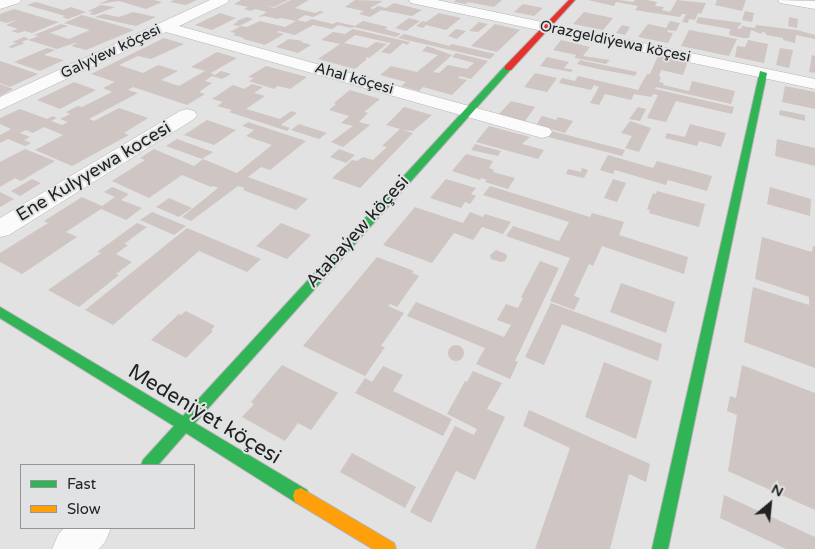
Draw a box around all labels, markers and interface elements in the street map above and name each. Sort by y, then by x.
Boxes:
street label: Orazgeldiýewa köçesi [538,17,692,67]
street label: Galyýew köçesi [58,21,164,83]
street label: Ahal köçesi [313,59,395,99]
street label: Ene Kulyyewa kocesi [13,117,175,227]
street label: Atabaýew köçesi [302,172,414,292]
street label: Medeniýet köçesi [123,359,285,471]
legend [20,464,195,529]
text: Fast [67,475,96,493]
north arrow [745,479,795,529]
text: N [768,480,786,500]
text: Slow [67,500,101,518]

